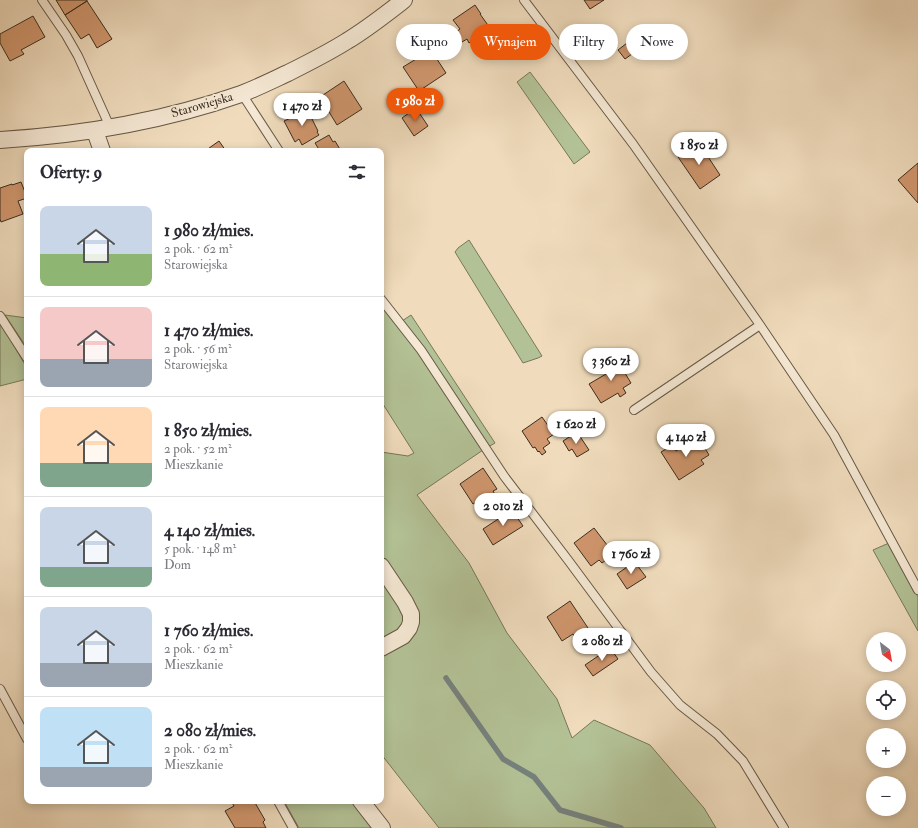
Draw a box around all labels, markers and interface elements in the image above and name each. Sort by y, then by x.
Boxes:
chip: Kupno [396,24,462,60]
chip: Wynajem [470,24,551,60]
chip: Filtry [559,24,618,60]
chip: Nowe [626,24,688,60]
street label: Starowiejska [169,88,235,121]
pin: 1 980 zł [374,88,456,122]
pin: 1 470 zł [261,93,343,127]
text: 1 980 zł [395,93,435,109]
text: 1 470 zł [282,98,322,114]
pin: 1 850 zł [658,132,740,166]
text: 1 850 zł [680,137,718,153]
icon: filters [346,161,368,183]
text: Oferty: 9 [40,162,102,183]
text: 1 980 zł/mies. [164,220,254,241]
icon: home [72,222,120,270]
text: 2 pok. · 62 m² [164,241,233,257]
text: Starowiejska [164,257,228,273]
text: 1 470 zł/mies. [164,320,253,341]
icon: home [72,323,120,371]
text: 2 pok. · 56 m² [164,341,232,357]
pin: 3 360 zł [570,348,652,382]
text: 3 360 zł [592,353,630,369]
text: Starowiejska [164,357,228,373]
pin: 1 620 zł [535,411,617,445]
text: 1 620 zł [556,416,596,432]
text: 1 850 zł/mies. [164,420,252,441]
icon: home [72,423,120,471]
pin: 4 140 zł [645,424,727,458]
text: 4 140 zł [666,429,706,445]
text: 2 pok. · 52 m² [164,441,232,457]
text: Mieszkanie [164,457,223,473]
pin: 2 010 zł [462,493,544,527]
text: 2 010 zł [483,498,523,514]
text: 4 140 zł/mies. [164,520,255,541]
icon: home [72,523,120,571]
text: 5 pok. · 148 m² [164,541,236,557]
pin: 1 760 zł [590,541,672,575]
text: 1 760 zł [612,546,650,562]
text: Dom [164,557,191,573]
text: 1 760 zł/mies. [164,620,253,641]
icon: home [72,623,120,671]
pin: 2 080 zł [561,628,643,662]
north arrow [866,632,906,672]
map controls [866,632,906,816]
text: 2 080 zł [581,633,623,649]
text: 2 pok. · 62 m² [164,641,233,657]
text: Mieszkanie [164,657,223,673]
button: locate [866,680,906,720]
text: 2 080 zł/mies. [164,720,256,741]
icon: home [72,723,120,771]
button: + [866,728,906,768]
text: 2 pok. · 62 m² [164,741,233,757]
text: Mieszkanie [164,757,223,773]
button: − [866,776,906,816]

